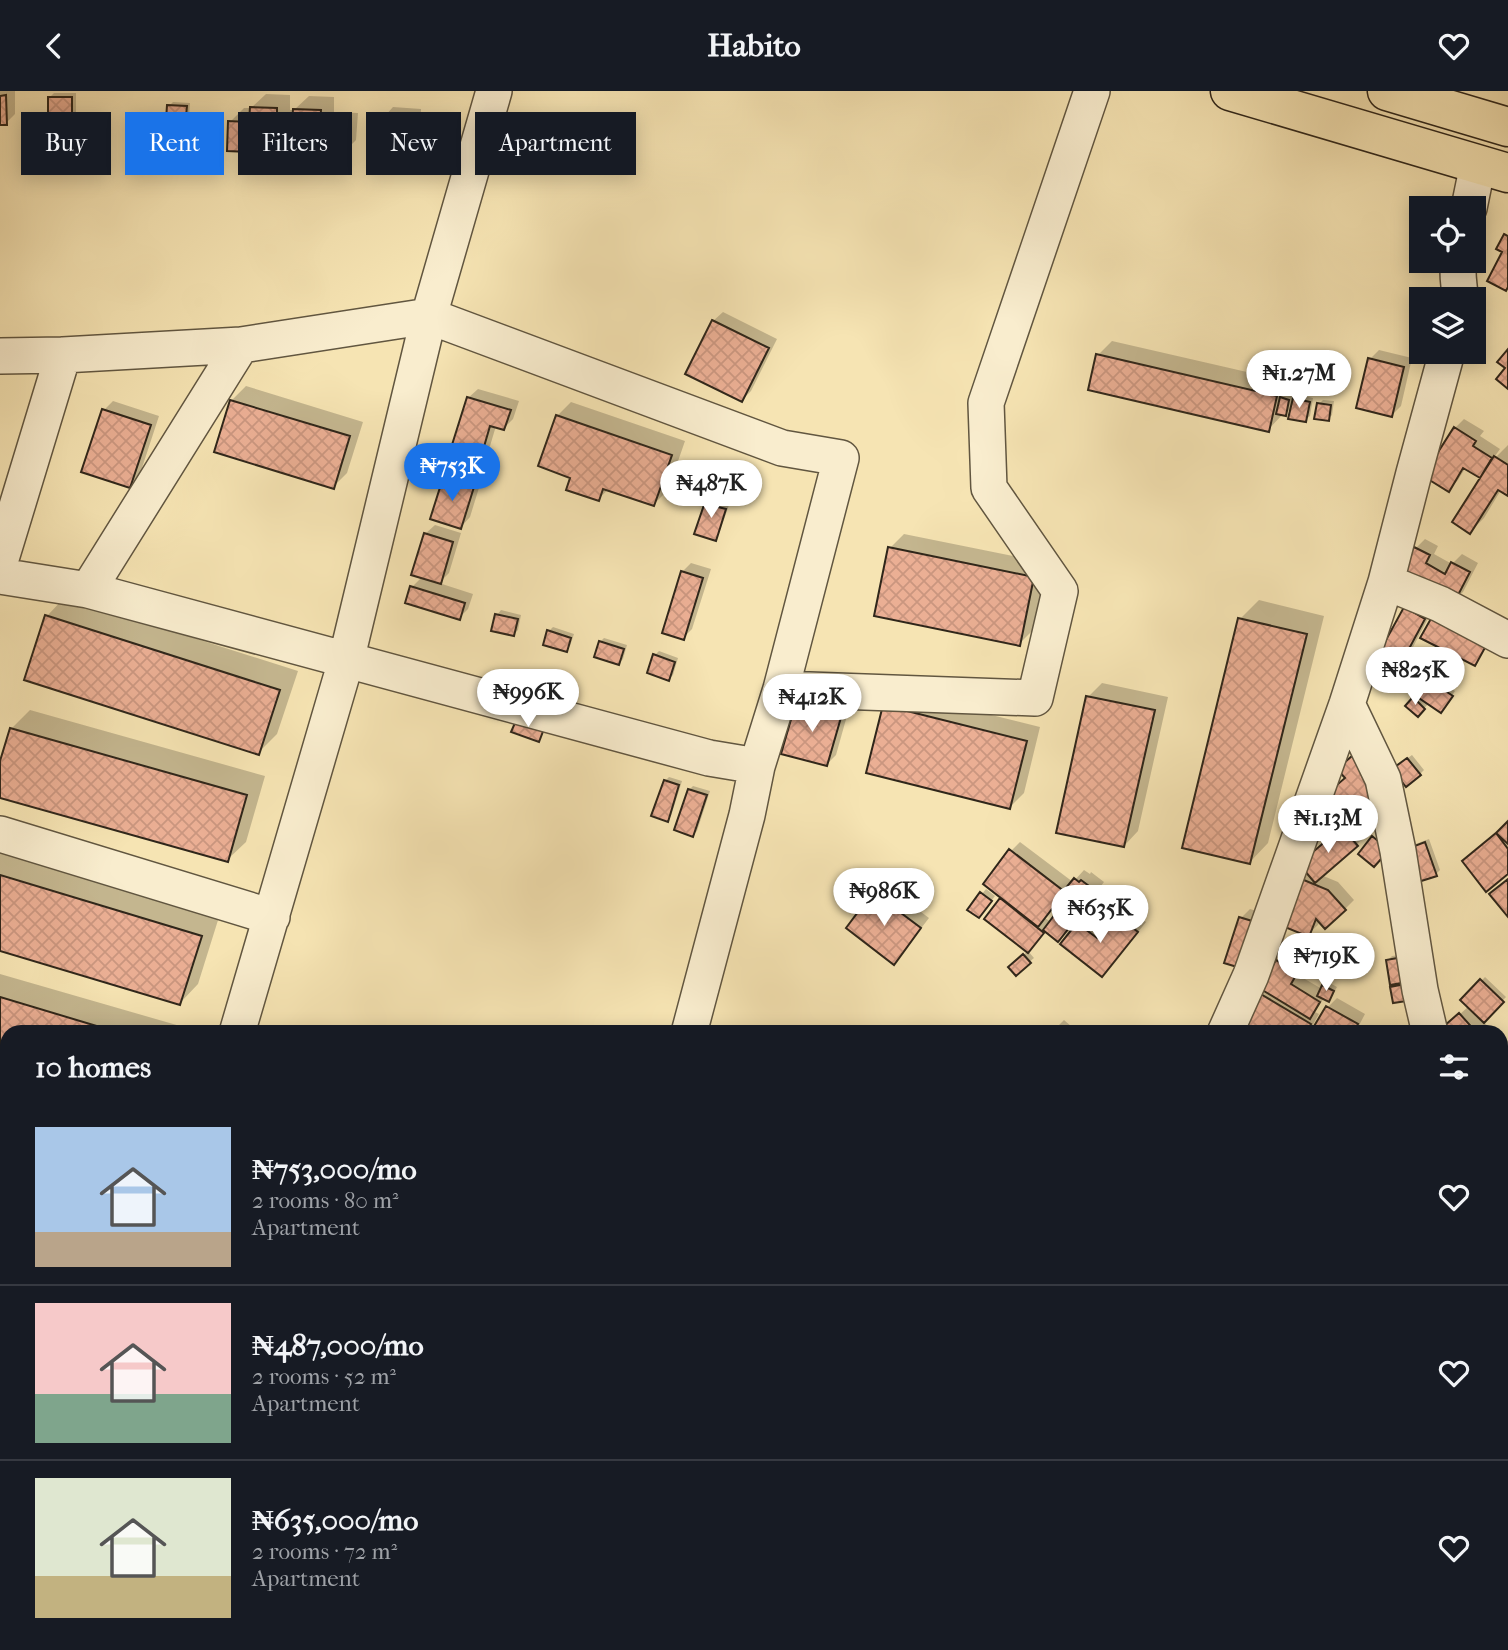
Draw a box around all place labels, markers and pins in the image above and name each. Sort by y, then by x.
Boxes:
pin: ₦1.27M [1242,351,1356,410]
pin: ₦753K [403,443,501,503]
pin: ₦487K [662,461,760,520]
pin: ₦825K [1366,647,1464,707]
pin: ₦996K [479,669,577,729]
pin: ₦412K [763,675,861,734]
pin: ₦1.13M [1271,795,1385,855]
pin: ₦986K [835,869,933,928]
pin: ₦635K [1051,885,1149,945]
pin: ₦719K [1277,933,1375,993]

